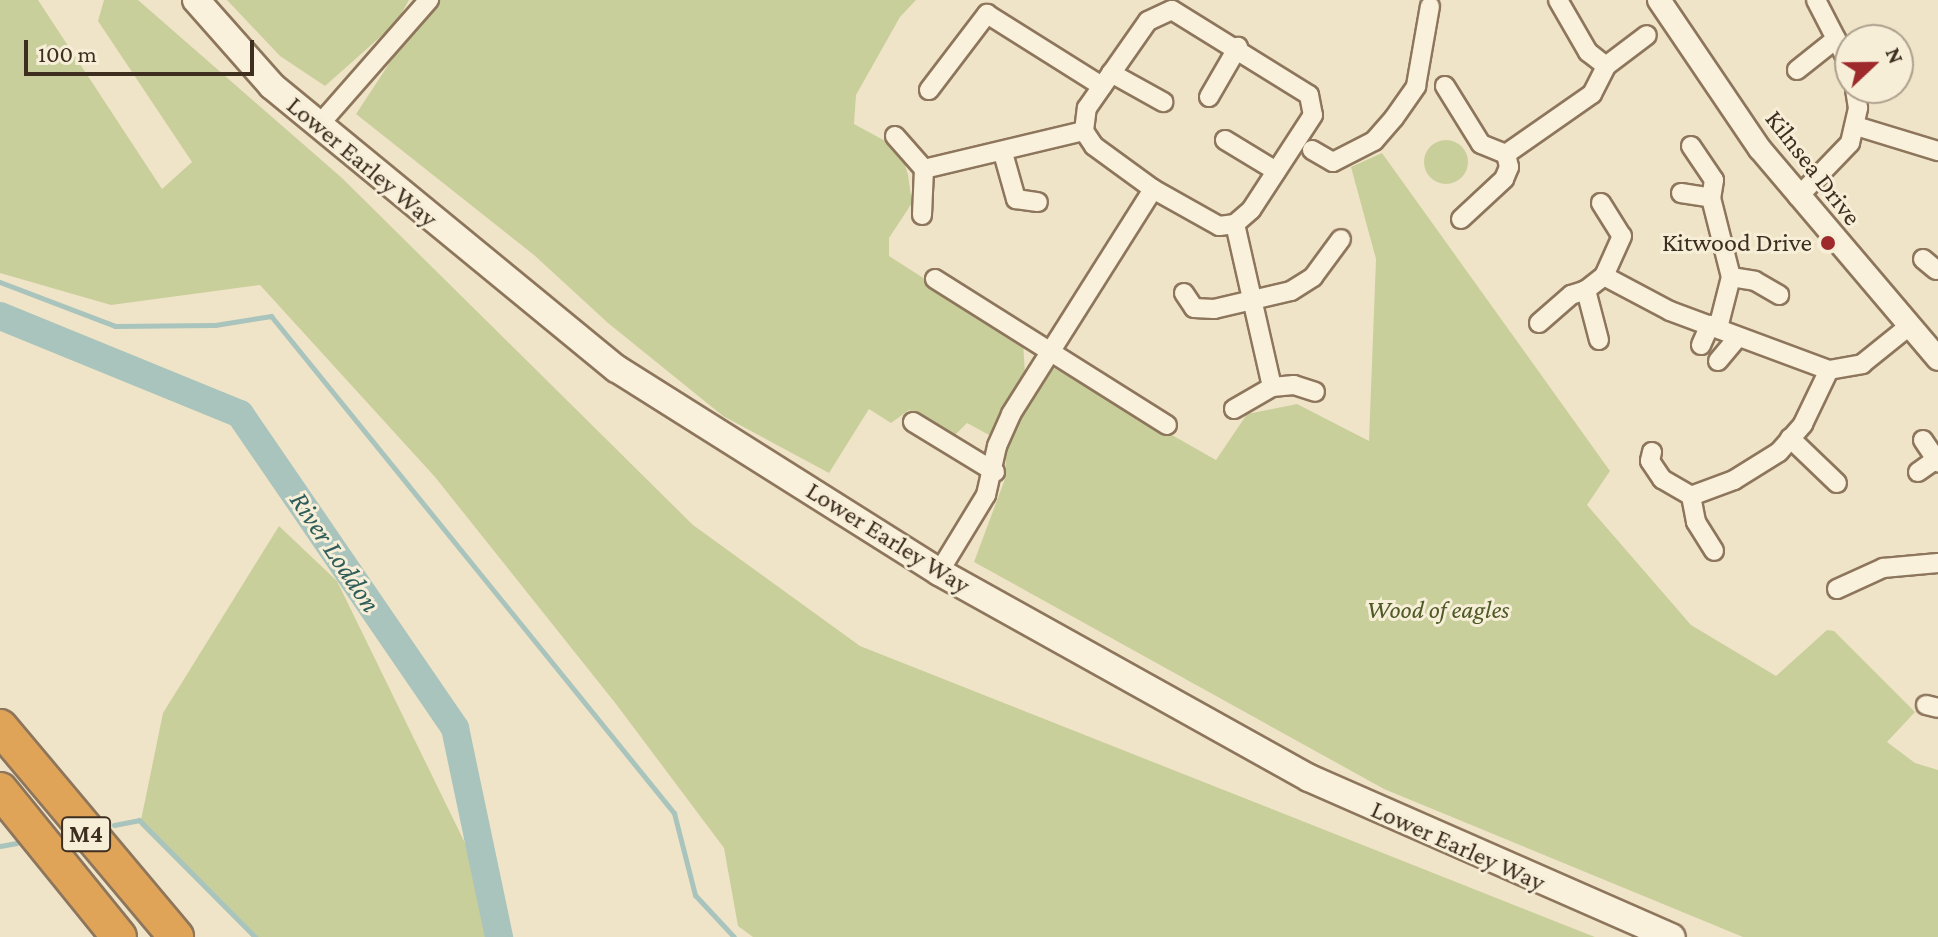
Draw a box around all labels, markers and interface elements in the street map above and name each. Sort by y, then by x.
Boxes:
scale bar [28,24,258,74]
north arrow [1834,24,1914,104]
text: 100 m [38,40,97,67]
text: N [1880,44,1909,67]
street label: Lower Earley Way [280,90,444,234]
street label: Kilnsea Drive [1758,104,1868,232]
place label: Kitwood Drive [1662,227,1812,259]
marker: Kitwood Drive [1819,234,1837,252]
street label: Lower Earley Way [800,475,976,601]
water label: River Loddon [282,485,388,619]
park label: Wood of eagles [1367,594,1509,626]
street label: Lower Earley Way [1366,794,1550,898]
road number: M4 [60,814,112,854]

